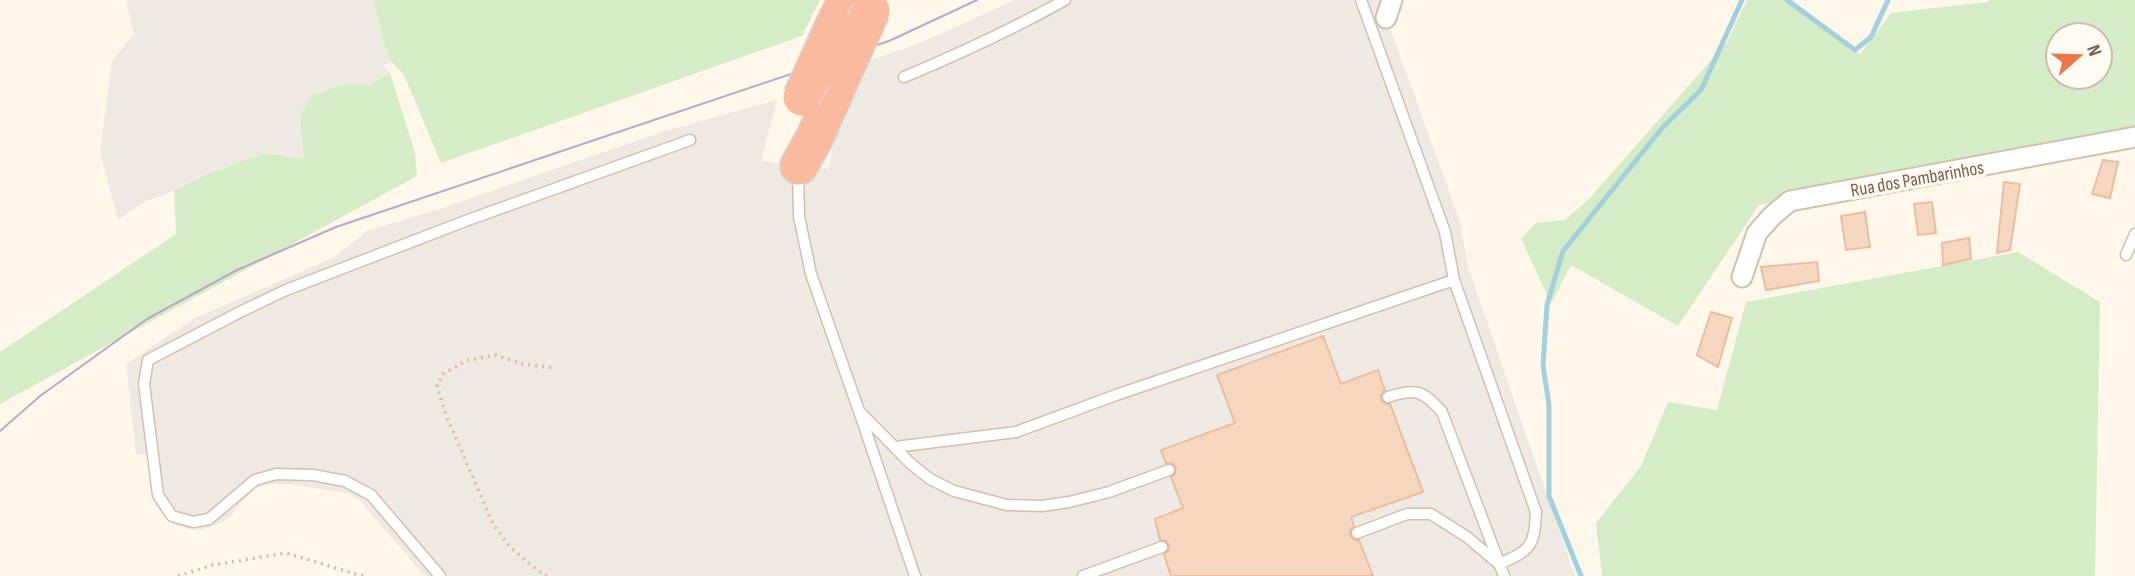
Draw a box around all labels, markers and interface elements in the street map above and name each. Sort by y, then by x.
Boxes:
north arrow [2044,21,2114,91]
text: N [2081,42,2106,59]
street label: Rua dos Pambarinhos [1849,156,1986,203]

